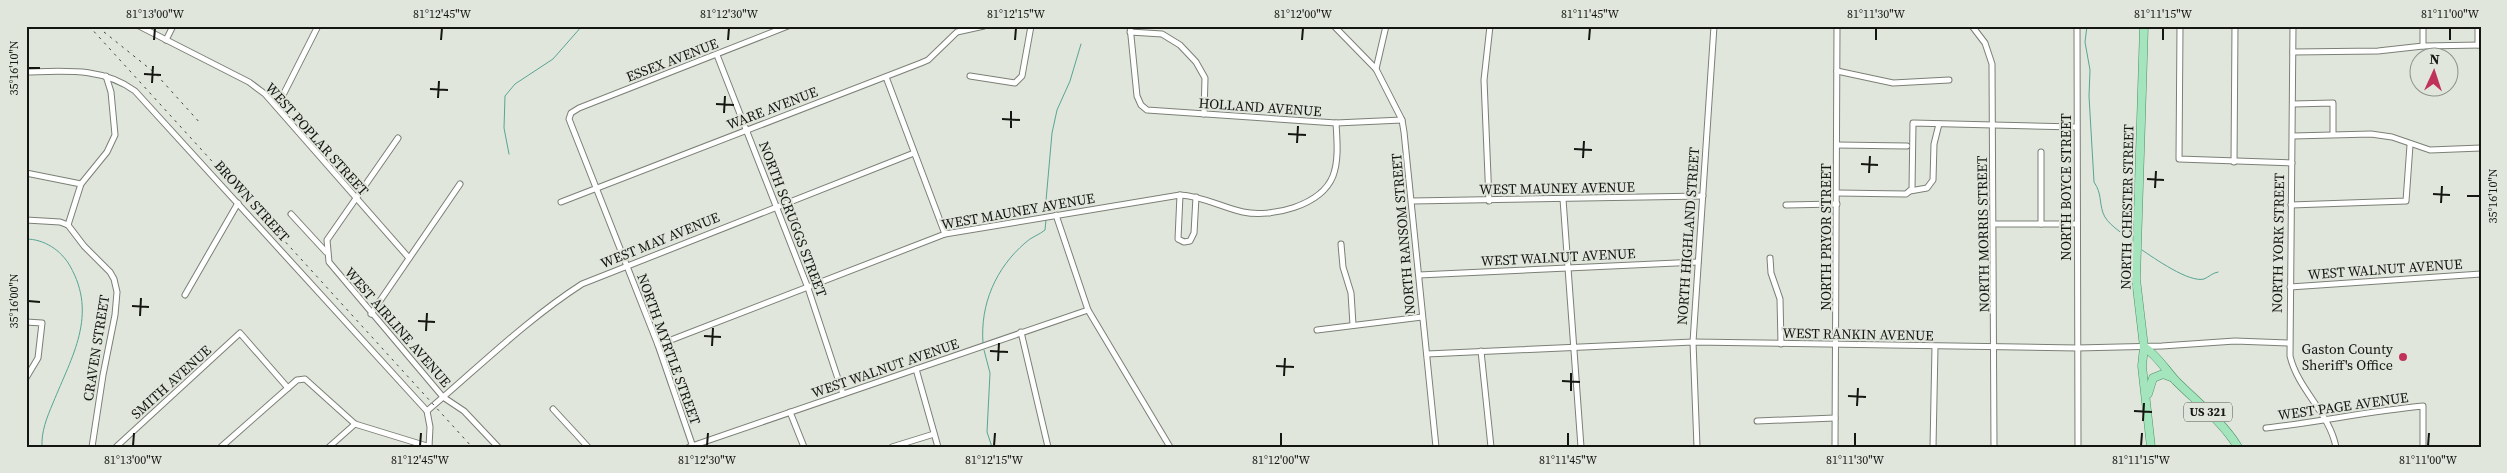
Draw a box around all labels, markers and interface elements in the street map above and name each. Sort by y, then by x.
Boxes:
text: 81°13'00"W [126,6,184,22]
text: 81°12'45"W [413,6,471,22]
text: 81°12'30"W [700,6,758,22]
text: 81°12'15"W [987,6,1045,22]
text: 81°12'00"W [1274,6,1332,22]
text: 81°11'45"W [1561,6,1619,22]
text: 81°11'30"W [1847,6,1905,22]
text: 81°11'15"W [2134,6,2192,22]
text: 81°11'00"W [2421,6,2479,22]
street label: ESSEX AVENUE [623,33,721,87]
text: 35°16'10"N [6,40,22,96]
north arrow [2410,48,2460,98]
text: N [2429,49,2440,69]
street label: WEST POPLAR STREET [261,78,374,200]
street label: WARE AVENUE [724,81,820,135]
street label: HOLLAND AVENUE [1198,93,1322,121]
street label: NORTH BOYCE STREET [2056,113,2076,261]
street label: NORTH CHESTER STREET [2116,124,2138,290]
street label: NORTH SCRUGGS STREET [754,138,832,300]
street label: NORTH HIGHLAND STREET [1672,146,1704,326]
street label: NORTH RANSOM STREET [1386,152,1420,316]
street label: NORTH MORRIS STREET [1972,155,1994,312]
street label: BROWN STREET [210,156,294,247]
street label: NORTH PRYOR STREET [1816,163,1836,311]
text: 35°16'10"N [2485,168,2501,224]
street label: NORTH YORK STREET [2267,172,2289,313]
street label: WEST MAUNEY AVENUE [1479,177,1635,199]
street label: WEST MAUNEY AVENUE [940,188,1096,234]
street label: WEST MAY AVENUE [597,207,723,273]
street label: WEST WALNUT AVENUE [1480,243,1636,271]
street label: WEST WALNUT AVENUE [2307,254,2463,284]
street label: WEST AIRLINE AVENUE [340,263,456,391]
street label: NORTH MYRTLE STREET [632,271,706,428]
text: 35°16'00"N [6,273,22,329]
street label: CRAVEN STREET [78,293,114,402]
street label: WEST RANKIN AVENUE [1782,323,1934,345]
street label: WEST WALNUT AVENUE [809,333,961,403]
place label: Gaston County Sheriff's Office [2302,339,2394,375]
street label: SMITH AVENUE [127,341,215,423]
marker: Gaston County Sheriff's Office [2397,351,2409,363]
street label: WEST PAGE AVENUE [2276,387,2410,425]
road number: US 321 [2184,402,2232,422]
text: 81°13'00"W [104,452,162,468]
text: 81°12'45"W [391,452,449,468]
text: 81°12'30"W [678,452,736,468]
text: 81°12'15"W [965,452,1023,468]
text: 81°12'00"W [1252,452,1310,468]
text: 81°11'45"W [1539,452,1597,468]
text: 81°11'30"W [1826,452,1884,468]
text: 81°11'15"W [2112,452,2170,468]
text: 81°11'00"W [2399,452,2457,468]

